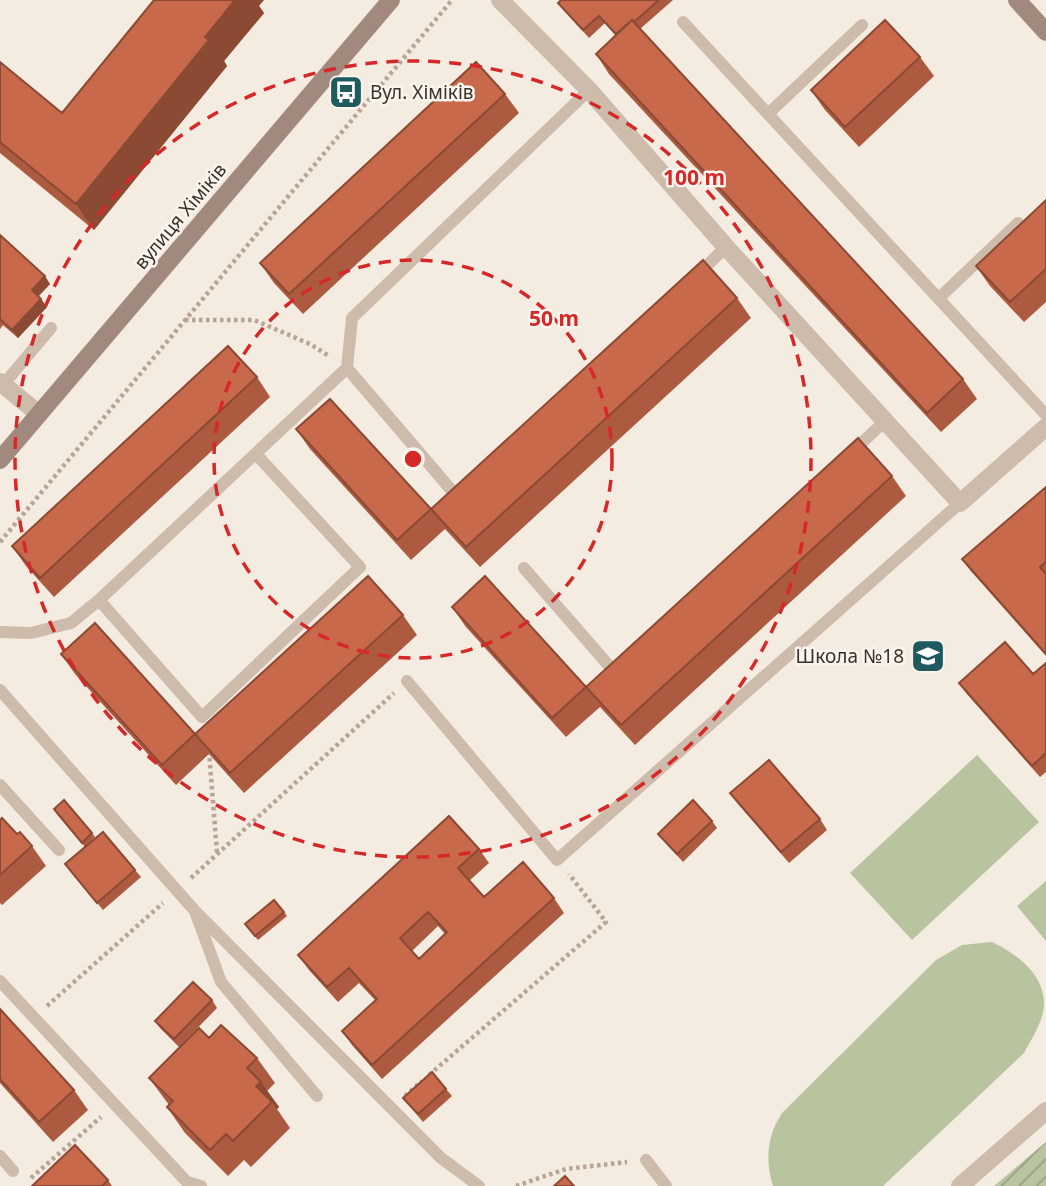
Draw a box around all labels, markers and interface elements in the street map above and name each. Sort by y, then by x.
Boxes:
bus stop icon: Вул. Хіміків [327,73,365,111]
place label: Вул. Хіміків [370,79,474,105]
street label: вулиця Хіміків [128,157,232,275]
text: 100 m [663,163,725,191]
text: 50 m [529,304,579,332]
centre of rings [401,447,425,471]
school or university icon: Школа №18 [909,637,947,675]
place label: Школа №18 [796,643,904,669]

